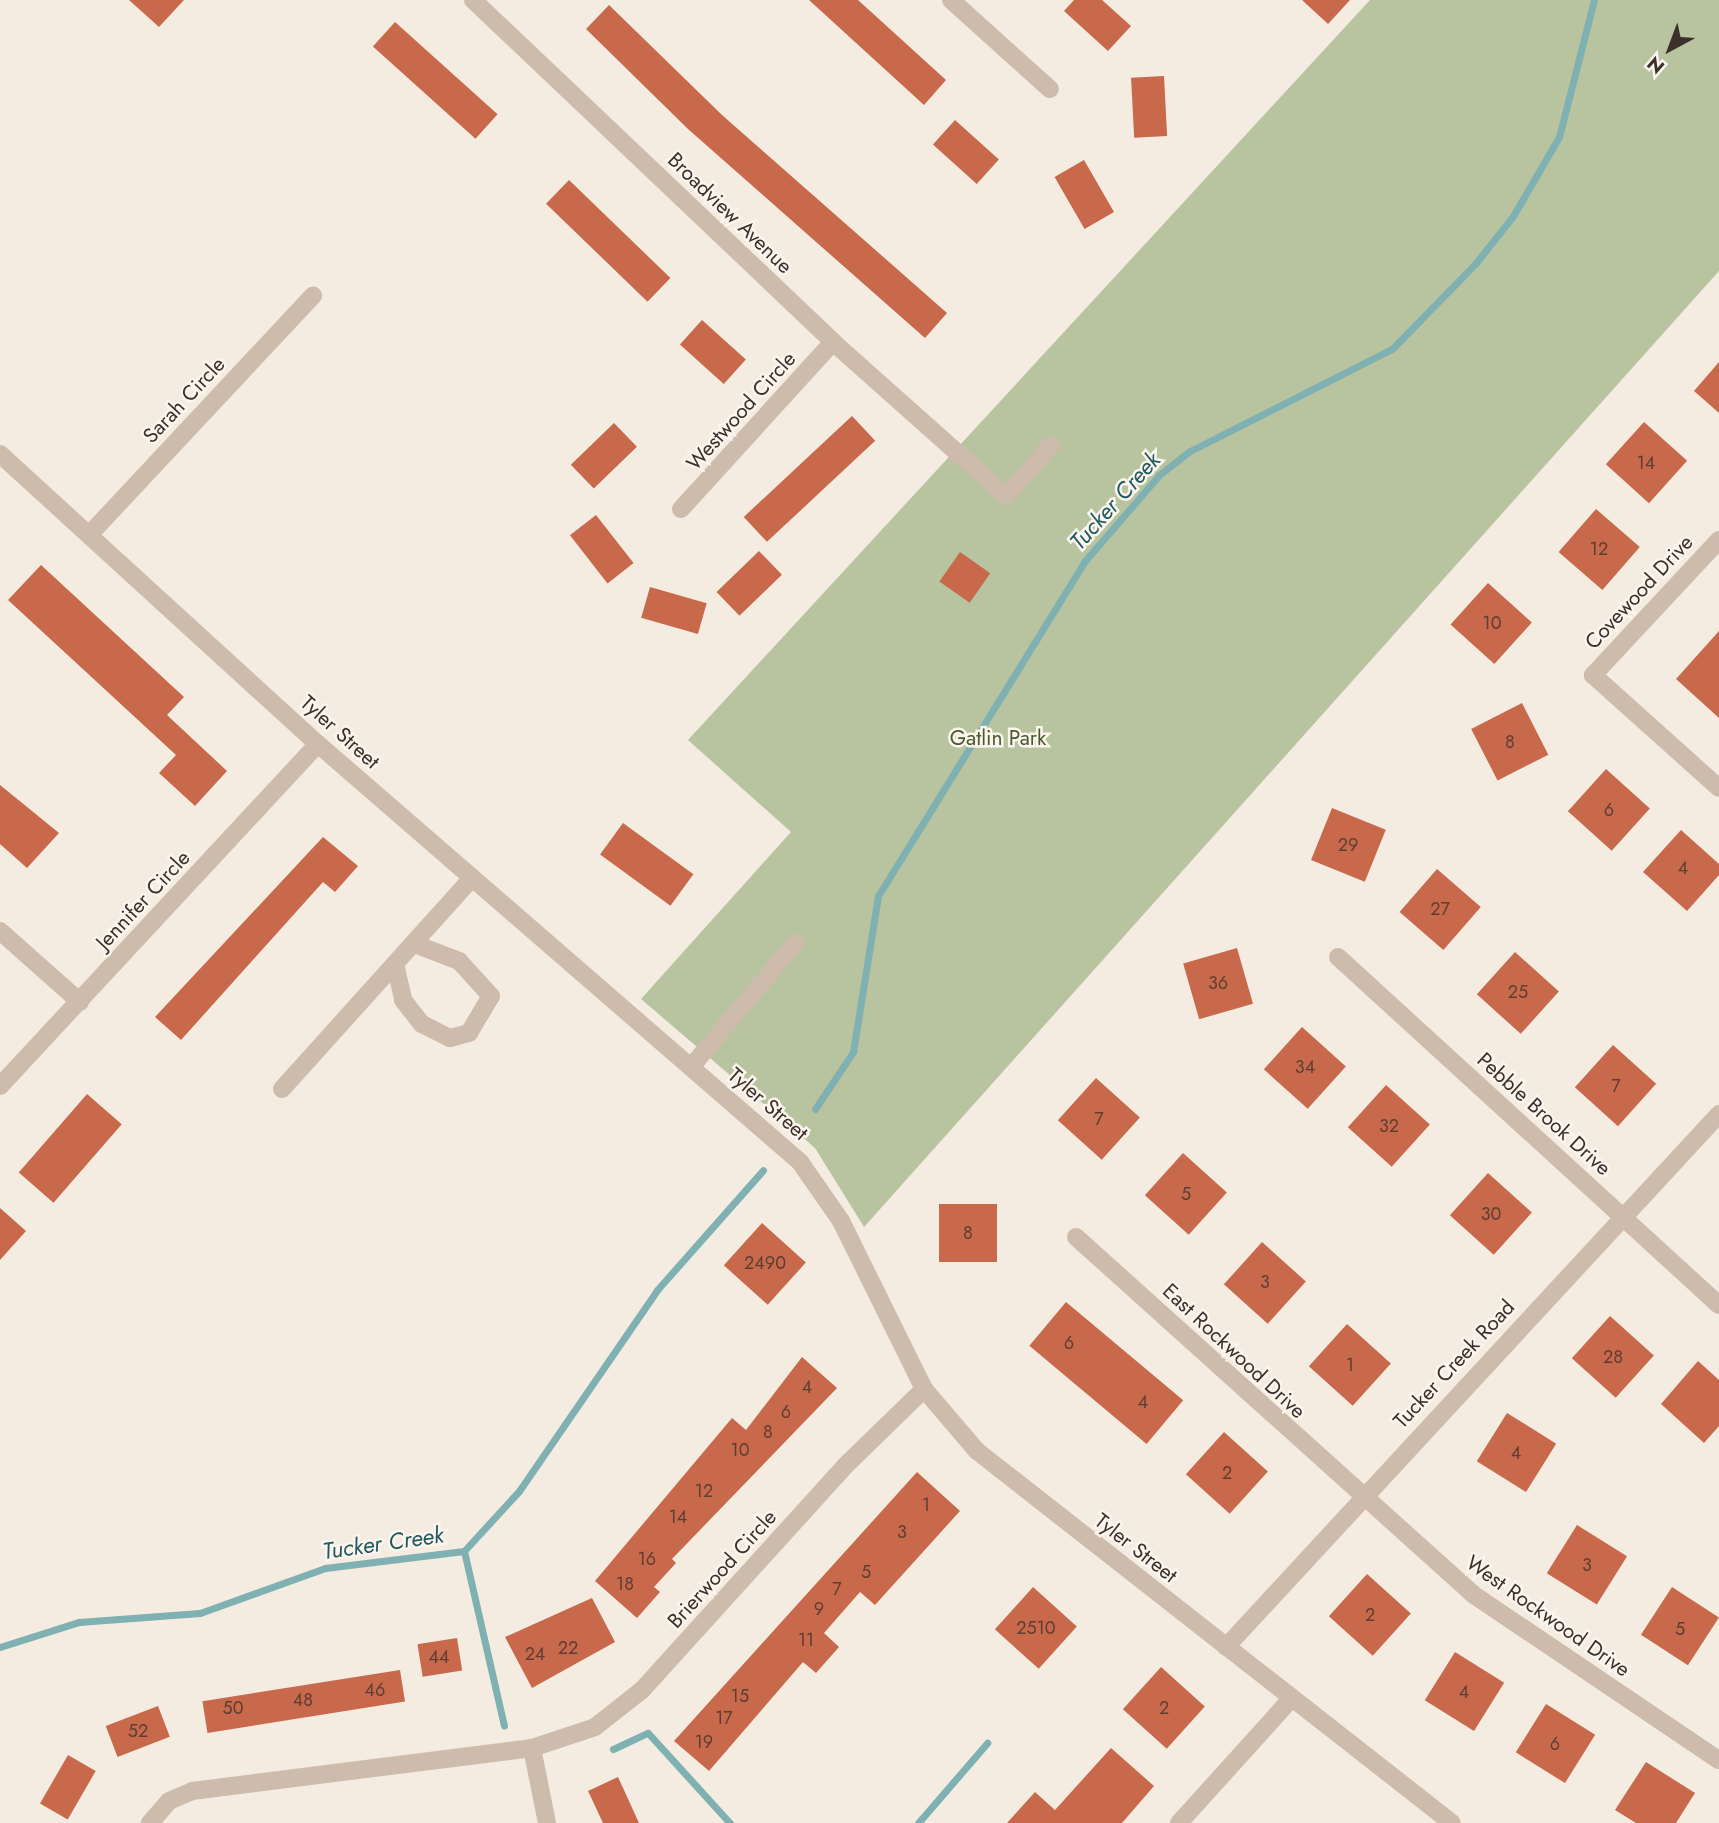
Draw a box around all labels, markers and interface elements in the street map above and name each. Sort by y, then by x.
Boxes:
north arrow [1635,14,1705,84]
text: N [1641,50,1670,80]
street label: Broadview Avenue [662,147,798,279]
street label: Westwood Circle [681,346,801,476]
street label: Sarah Circle [138,352,230,448]
water label: Tucker Creek [1064,446,1166,556]
house number: 14 [1637,452,1655,474]
street label: Covewood Drive [1580,530,1698,654]
house number: 12 [1590,538,1608,560]
house number: 10 [1483,612,1501,634]
street label: Tyler Street [295,690,385,774]
park label: Gatlin Park [950,725,1046,751]
house number: 8 [1505,731,1515,753]
house number: 6 [1604,799,1614,821]
house number: 29 [1338,834,1358,856]
street label: Jennifer Circle [91,845,195,955]
house number: 4 [1678,857,1688,879]
house number: 27 [1430,898,1450,920]
house number: 36 [1208,972,1228,994]
house number: 25 [1508,981,1528,1003]
street label: Pebble Brook Drive [1472,1047,1616,1181]
house number: 34 [1295,1056,1315,1078]
street label: Tyler Street [723,1062,813,1146]
house number: 7 [1611,1075,1621,1097]
house number: 7 [1094,1108,1104,1130]
house number: 32 [1379,1115,1399,1137]
house number: 5 [1181,1183,1191,1205]
house number: 30 [1481,1203,1501,1225]
house number: 8 [963,1222,973,1244]
house number: 2490 [744,1252,786,1274]
house number: 3 [1260,1271,1270,1293]
street label: East Rockwood Drive [1157,1278,1311,1424]
street label: Tucker Creek Road [1388,1295,1520,1433]
house number: 6 [1064,1332,1074,1354]
house number: 28 [1603,1346,1623,1368]
house number: 1 [1346,1354,1354,1376]
house number: 4 [802,1376,812,1398]
house number: 4 [1138,1391,1148,1413]
house number: 6 [781,1401,791,1423]
house number: 8 [763,1421,773,1443]
house number: 10 [731,1439,749,1461]
house number: 4 [1511,1442,1521,1464]
house number: 2 [1222,1462,1232,1484]
house number: 12 [695,1480,713,1502]
house number: 1 [922,1494,930,1516]
street label: Brierwood Circle [662,1505,782,1633]
house number: 14 [669,1506,687,1528]
street label: Tyler Street [1090,1508,1182,1588]
water label: Tucker Creek [321,1521,445,1565]
house number: 3 [897,1521,907,1543]
house number: 16 [638,1548,656,1570]
street label: West Rockwood Drive [1461,1550,1635,1682]
house number: 3 [1582,1554,1592,1576]
house number: 5 [861,1561,871,1583]
house number: 18 [616,1573,634,1595]
house number: 7 [832,1578,842,1600]
house number: 9 [814,1598,824,1620]
house number: 2 [1365,1604,1375,1626]
house number: 2510 [1016,1617,1056,1639]
house number: 5 [1675,1618,1685,1640]
house number: 11 [798,1629,814,1651]
house number: 22 [558,1637,578,1659]
house number: 24 [525,1643,545,1665]
house number: 44 [429,1646,449,1668]
house number: 46 [365,1679,385,1701]
house number: 4 [1459,1681,1469,1703]
house number: 15 [731,1685,749,1707]
house number: 48 [293,1689,313,1711]
house number: 50 [223,1697,243,1719]
house number: 2 [1159,1697,1169,1719]
house number: 17 [715,1707,733,1729]
house number: 52 [128,1720,148,1742]
house number: 19 [695,1731,713,1753]
house number: 6 [1550,1733,1560,1755]

